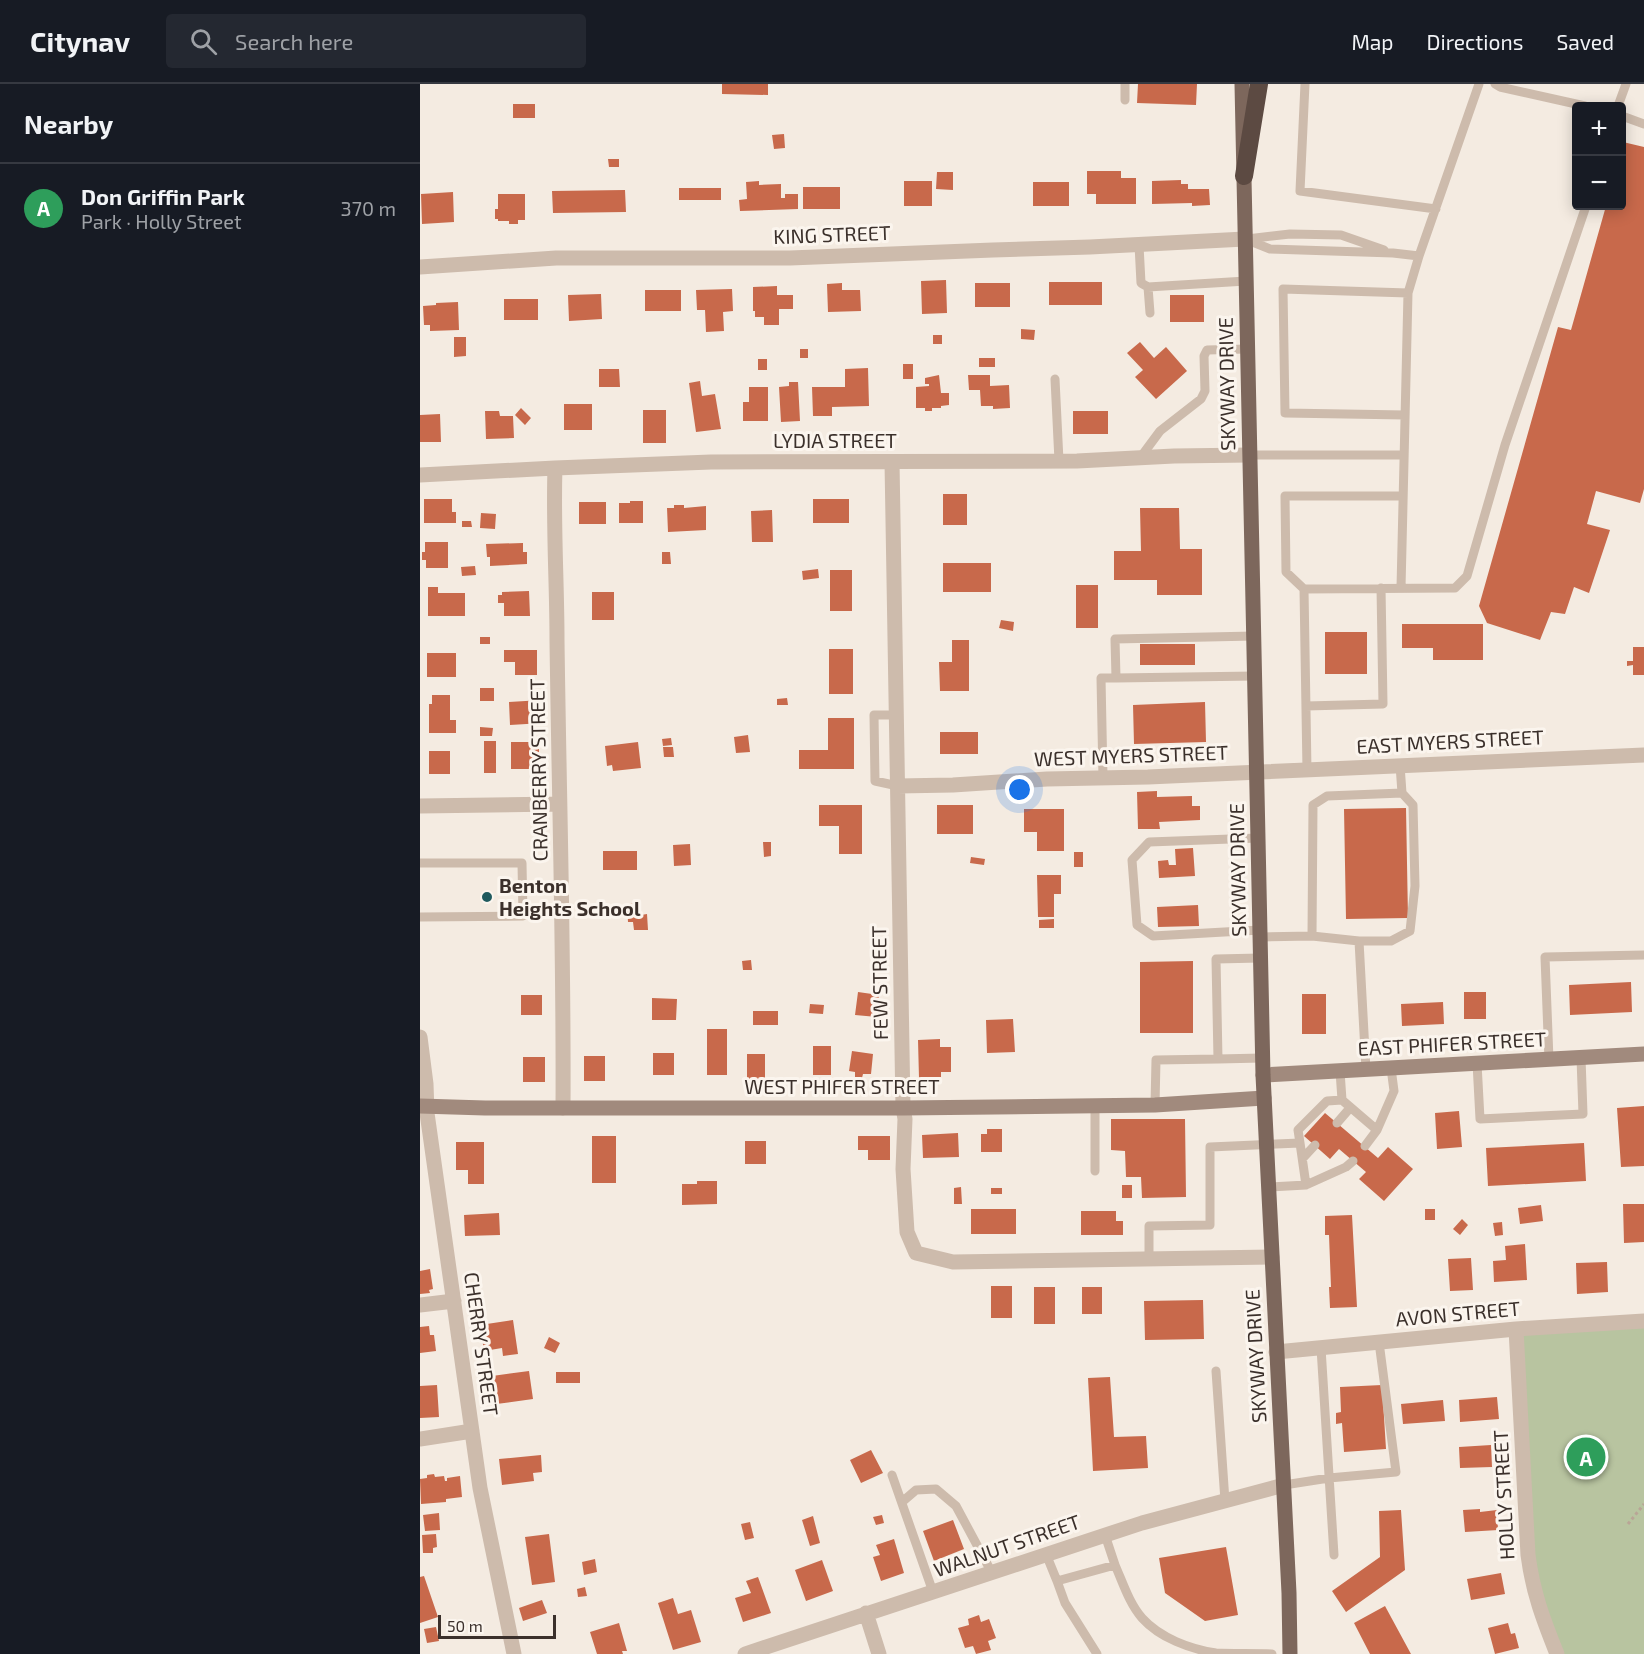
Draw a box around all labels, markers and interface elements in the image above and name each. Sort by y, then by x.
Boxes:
search box [166,14,586,68]
text: Citynav [30,24,130,58]
icon: search [187,25,220,58]
text: Search here [235,28,353,54]
text: Map [1351,29,1394,54]
text: Directions [1427,29,1523,54]
text: Saved [1556,29,1614,54]
map controls [1572,102,1626,210]
button: + [1572,102,1626,156]
text: Nearby [24,108,113,139]
button: − [1572,156,1626,210]
text: Don Griffin Park [81,183,245,209]
text: A [37,196,50,220]
text: 370 m [341,196,396,220]
text: Park · Holly Street [81,209,242,233]
street label: KING STREET [773,220,891,248]
street label: SKYWAY DRIVE [1213,317,1239,451]
street label: LYDIA STREET [773,428,897,452]
street label: CRANBERRY STREET [524,678,552,862]
street label: EAST MYERS STREET [1356,724,1545,758]
street label: WEST MYERS STREET [1033,740,1229,770]
your location [1005,775,1034,804]
street label: SKYWAY DRIVE [1224,803,1250,937]
place label: Benton Heights School [499,873,641,920]
marker: Benton Heights School [480,890,494,904]
street label: FEW STREET [866,925,892,1040]
street label: EAST PHIFER STREET [1357,1026,1547,1060]
street label: WEST PHIFER STREET [744,1074,940,1098]
street label: CHERRY STREET [460,1270,504,1418]
street label: SKYWAY DRIVE [1240,1289,1270,1424]
street label: AVON STREET [1395,1296,1522,1330]
street label: HOLLY STREET [1488,1429,1518,1561]
pin: A [1566,1434,1606,1480]
street label: WALNUT STREET [930,1509,1084,1581]
scale bar [438,1612,556,1640]
text: 50 m [447,1616,483,1635]

